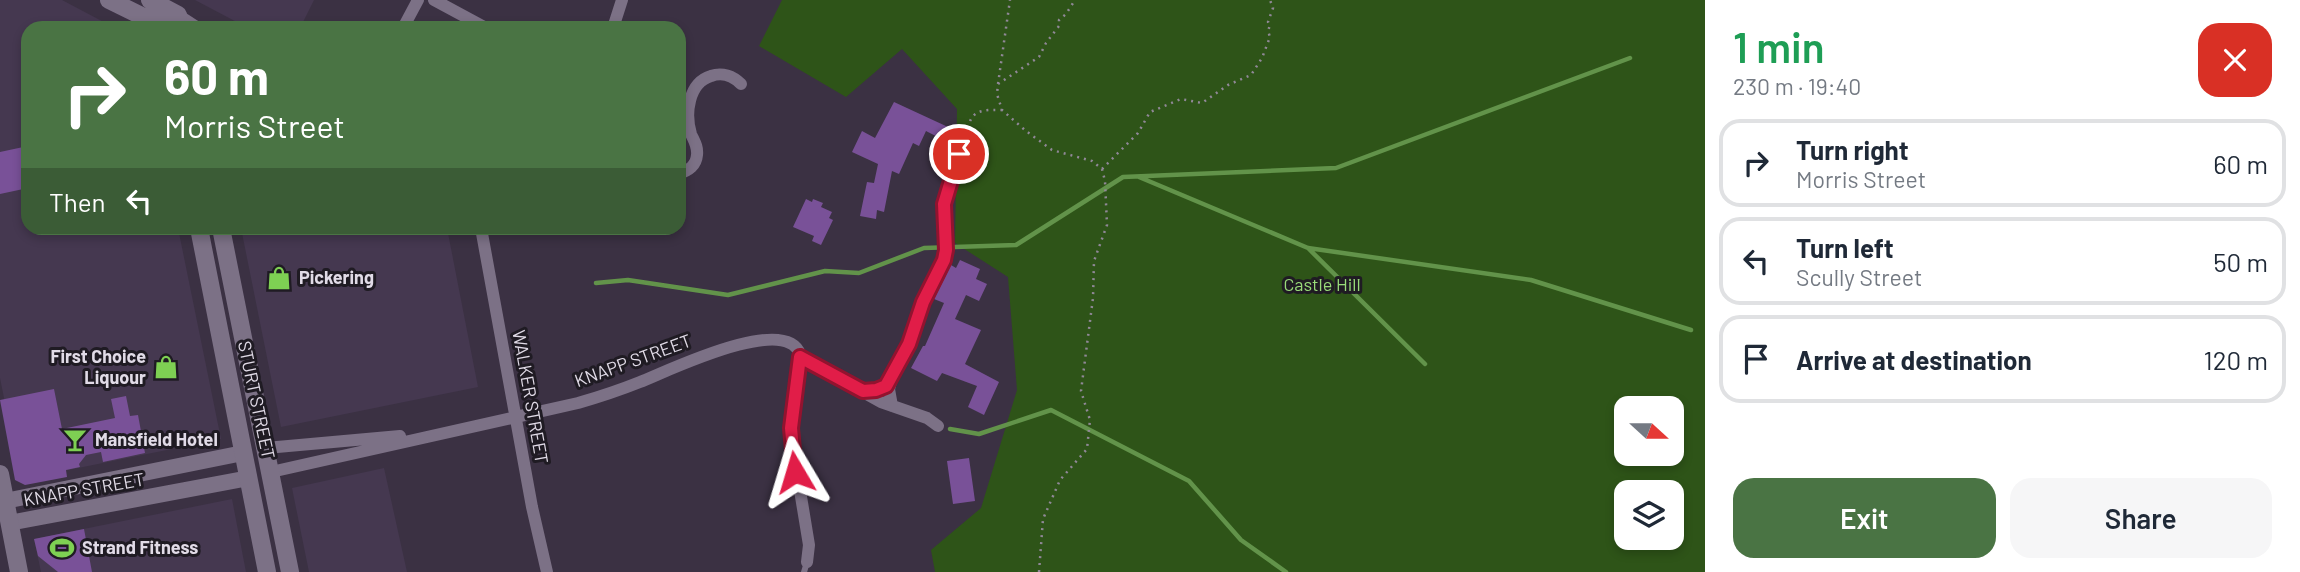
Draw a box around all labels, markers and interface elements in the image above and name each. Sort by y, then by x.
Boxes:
text: 1 min [1733,21,1825,71]
button: close [2198,23,2272,97]
text: 60 m [164,46,269,105]
icon: right [49,49,140,140]
text: 230 m · 19:40 [1733,72,1861,100]
text: Morris Street [164,106,345,144]
pin [929,124,989,184]
text: Turn right [1796,134,1909,165]
icon: arrive [940,135,978,173]
icon: right [1737,144,1775,182]
text: 60 m [2213,148,2268,179]
text: Morris Street [1796,165,1926,193]
icon: left [120,182,158,220]
text: Then [49,186,106,217]
text: Turn left [1796,232,1894,263]
icon: left [1737,242,1775,280]
text: 50 m [2213,246,2268,277]
text: Scully Street [1796,263,1922,291]
shop icon: Pickering [265,264,293,292]
place label: Pickering [299,266,374,288]
park label: Castle Hill [1283,273,1361,295]
street label: WALKER STREET [508,328,554,465]
street label: KNAPP STREET [571,329,694,391]
street label: STURT STREET [234,339,280,461]
icon: arrive [1737,340,1775,378]
text: Arrive at destination [1796,344,2032,375]
text: 120 m [2204,344,2268,375]
place label: First Choice Liquour [50,345,146,388]
shop icon: First Choice Liquour [152,353,180,381]
north arrow [1614,396,1684,466]
map controls [1614,396,1684,550]
bar icon: Mansfield Hotel [61,426,89,454]
place label: Mansfield Hotel [95,428,218,450]
position arrow [758,435,832,509]
street label: KNAPP STREET [22,468,146,510]
button: Exit [1733,478,1996,558]
button: Share [2010,478,2272,558]
button: layers [1614,480,1684,550]
sports icon: Strand Fitness [48,534,76,562]
place label: Strand Fitness [82,536,198,558]

